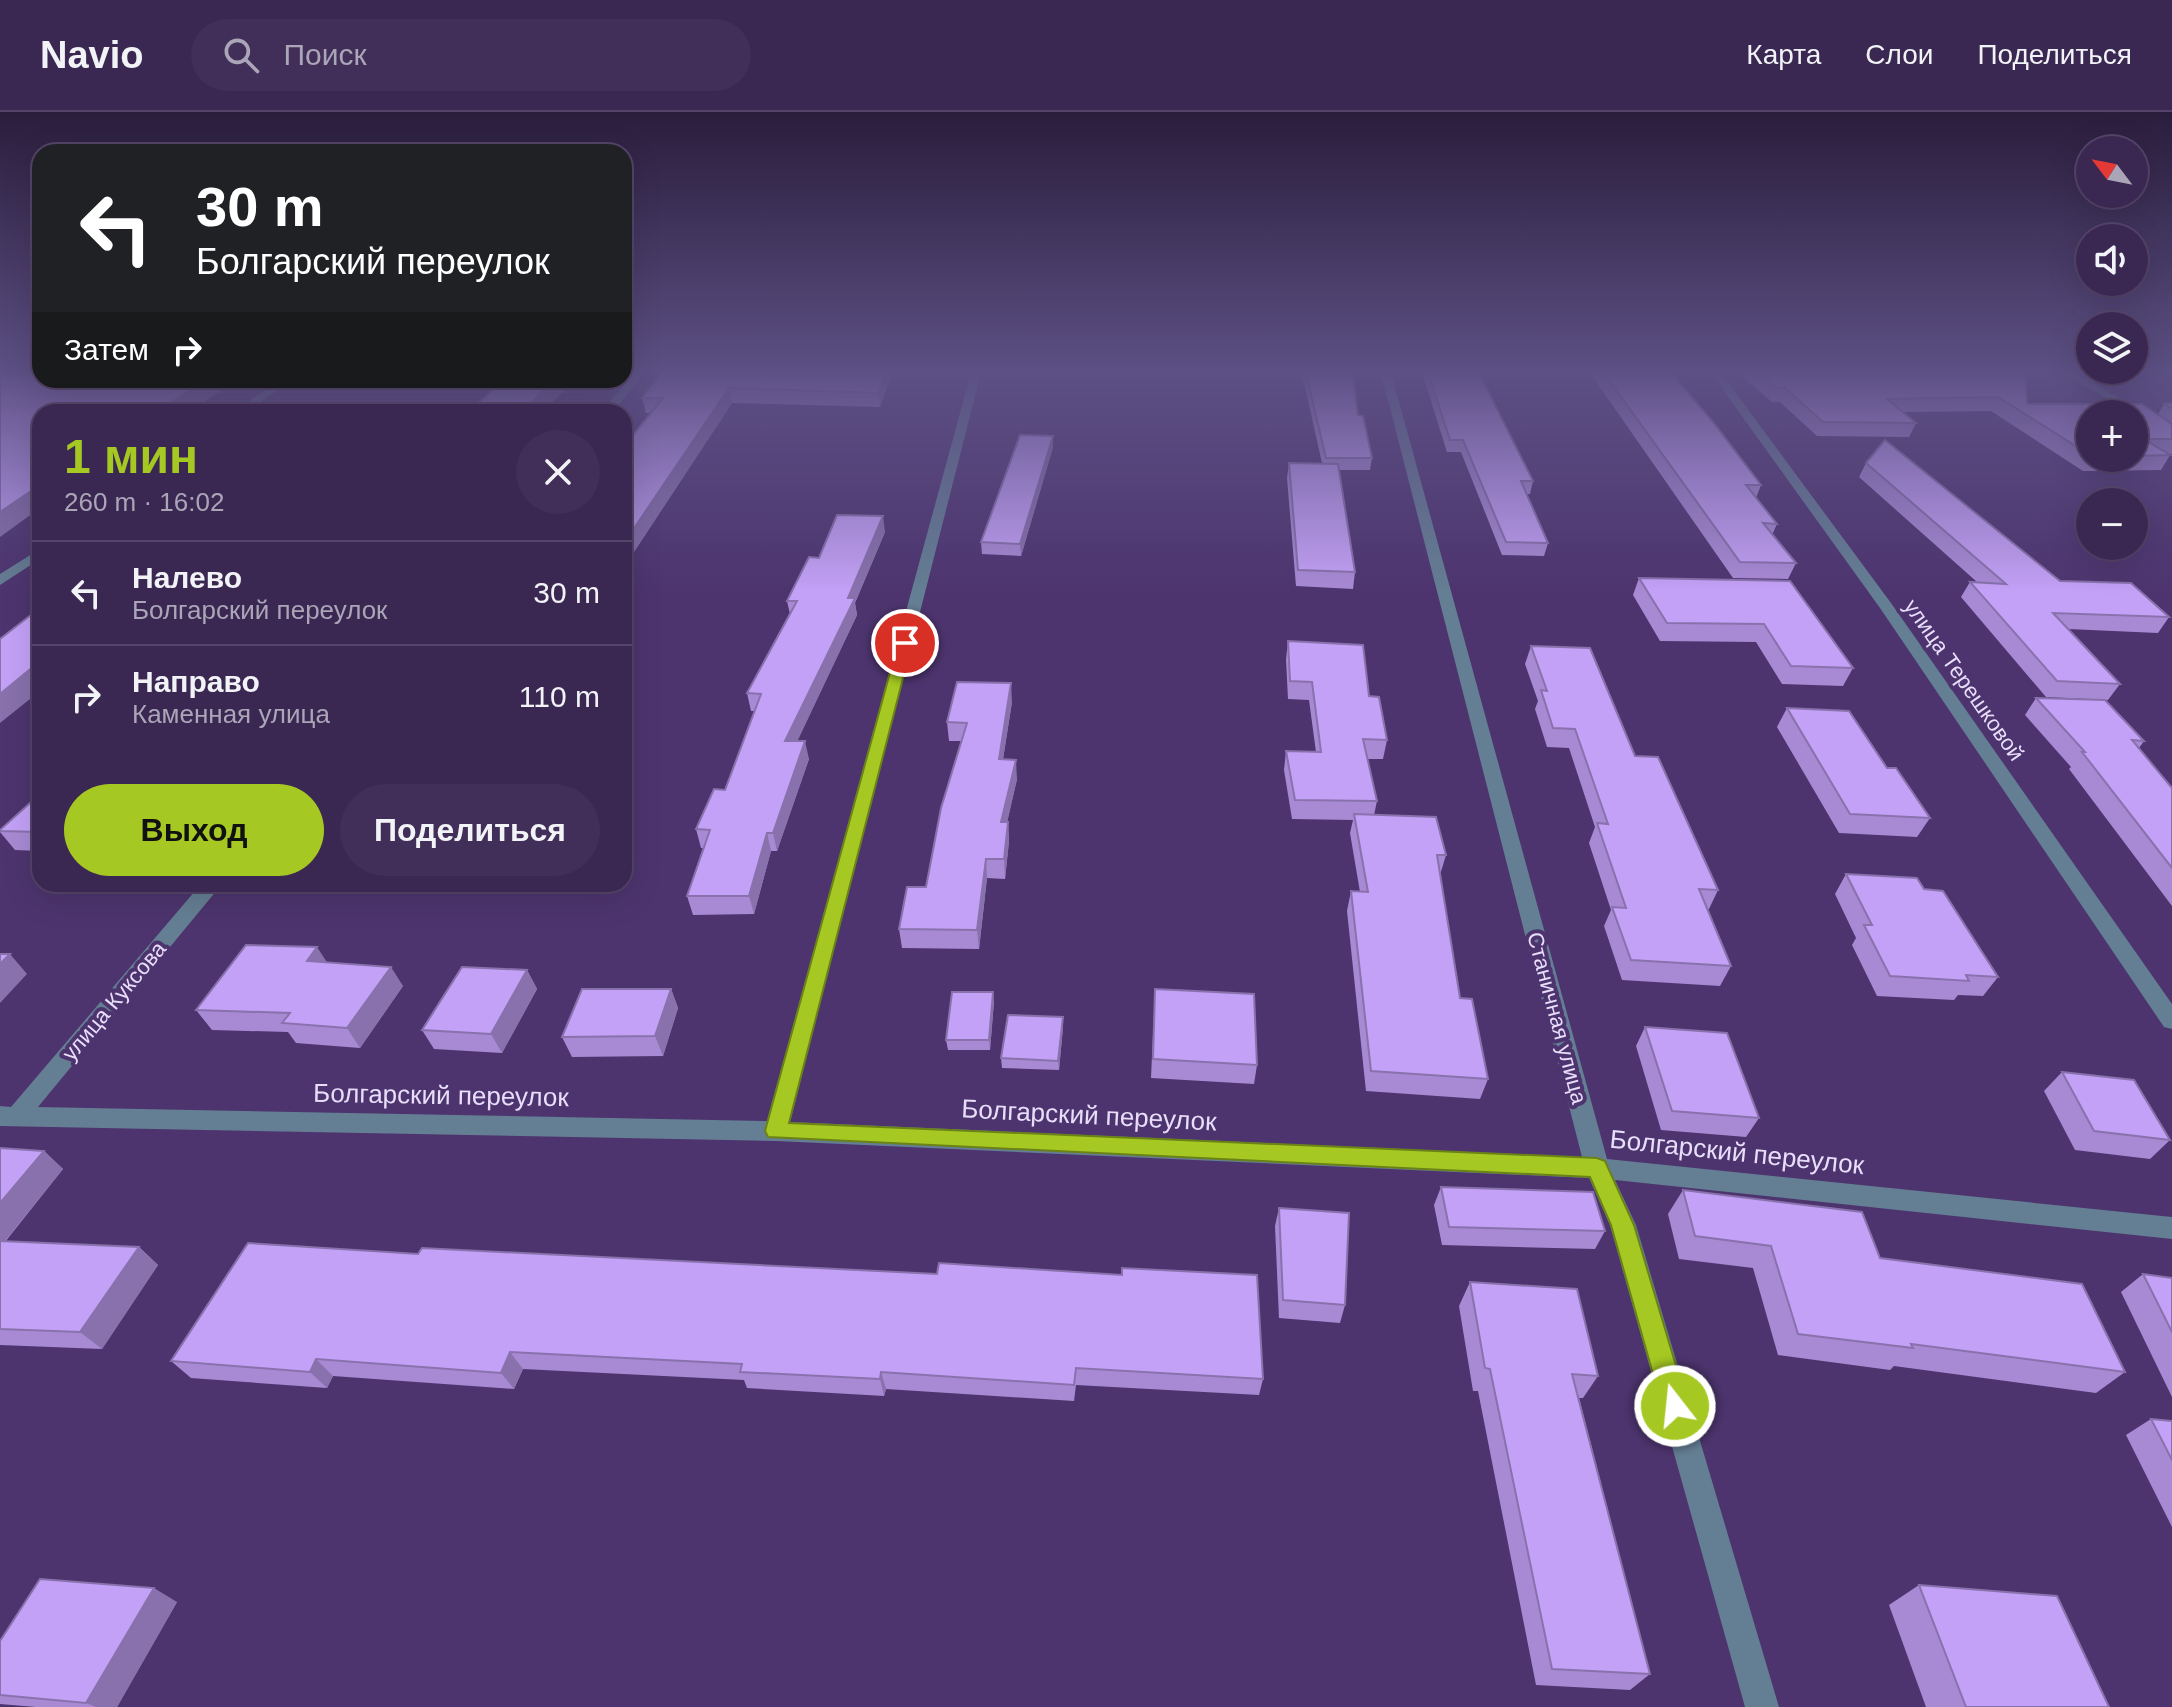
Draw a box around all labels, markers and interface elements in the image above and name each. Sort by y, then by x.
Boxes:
search box [191,19,751,91]
icon: search [219,33,263,77]
text: Navio [40,34,143,76]
text: Поиск [283,38,367,71]
text: Карта [1746,39,1821,70]
text: Слои [1865,39,1933,70]
text: Поделиться [1977,39,2132,70]
north arrow [2076,136,2148,208]
map controls [2076,136,2148,560]
text: 30 m [196,175,324,238]
icon: left [64,176,168,280]
button: sound [2076,224,2148,296]
text: Болгарский переулок [196,241,550,282]
button: layers [2076,312,2148,384]
icon: right [165,328,209,372]
text: Затем [64,333,149,366]
button: + [2076,400,2148,472]
text: 1 мин [64,430,198,483]
button: close [516,430,600,514]
text: 260 m · 16:02 [64,487,224,517]
button: − [2076,488,2148,560]
text: Налево [132,561,242,594]
icon: left [64,571,108,615]
text: 30 m [533,576,600,609]
text: Болгарский переулок [132,595,388,625]
street label: улица Терешковой [1899,595,2029,765]
pin [871,609,939,677]
icon: arrive [883,621,927,665]
text: Направо [132,665,260,698]
icon: right [64,675,108,719]
text: 110 m [519,680,600,713]
text: Каменная улица [132,699,330,729]
button: Выход [64,784,324,876]
button: Поделиться [340,784,600,876]
street label: Станичная улица [1522,929,1592,1107]
street label: улица Куксова [57,936,171,1066]
street label: Болгарский переулок [313,1078,570,1112]
street label: Болгарский переулок [961,1093,1218,1137]
street label: Болгарский переулок [1608,1124,1866,1180]
position arrow [1633,1364,1717,1448]

